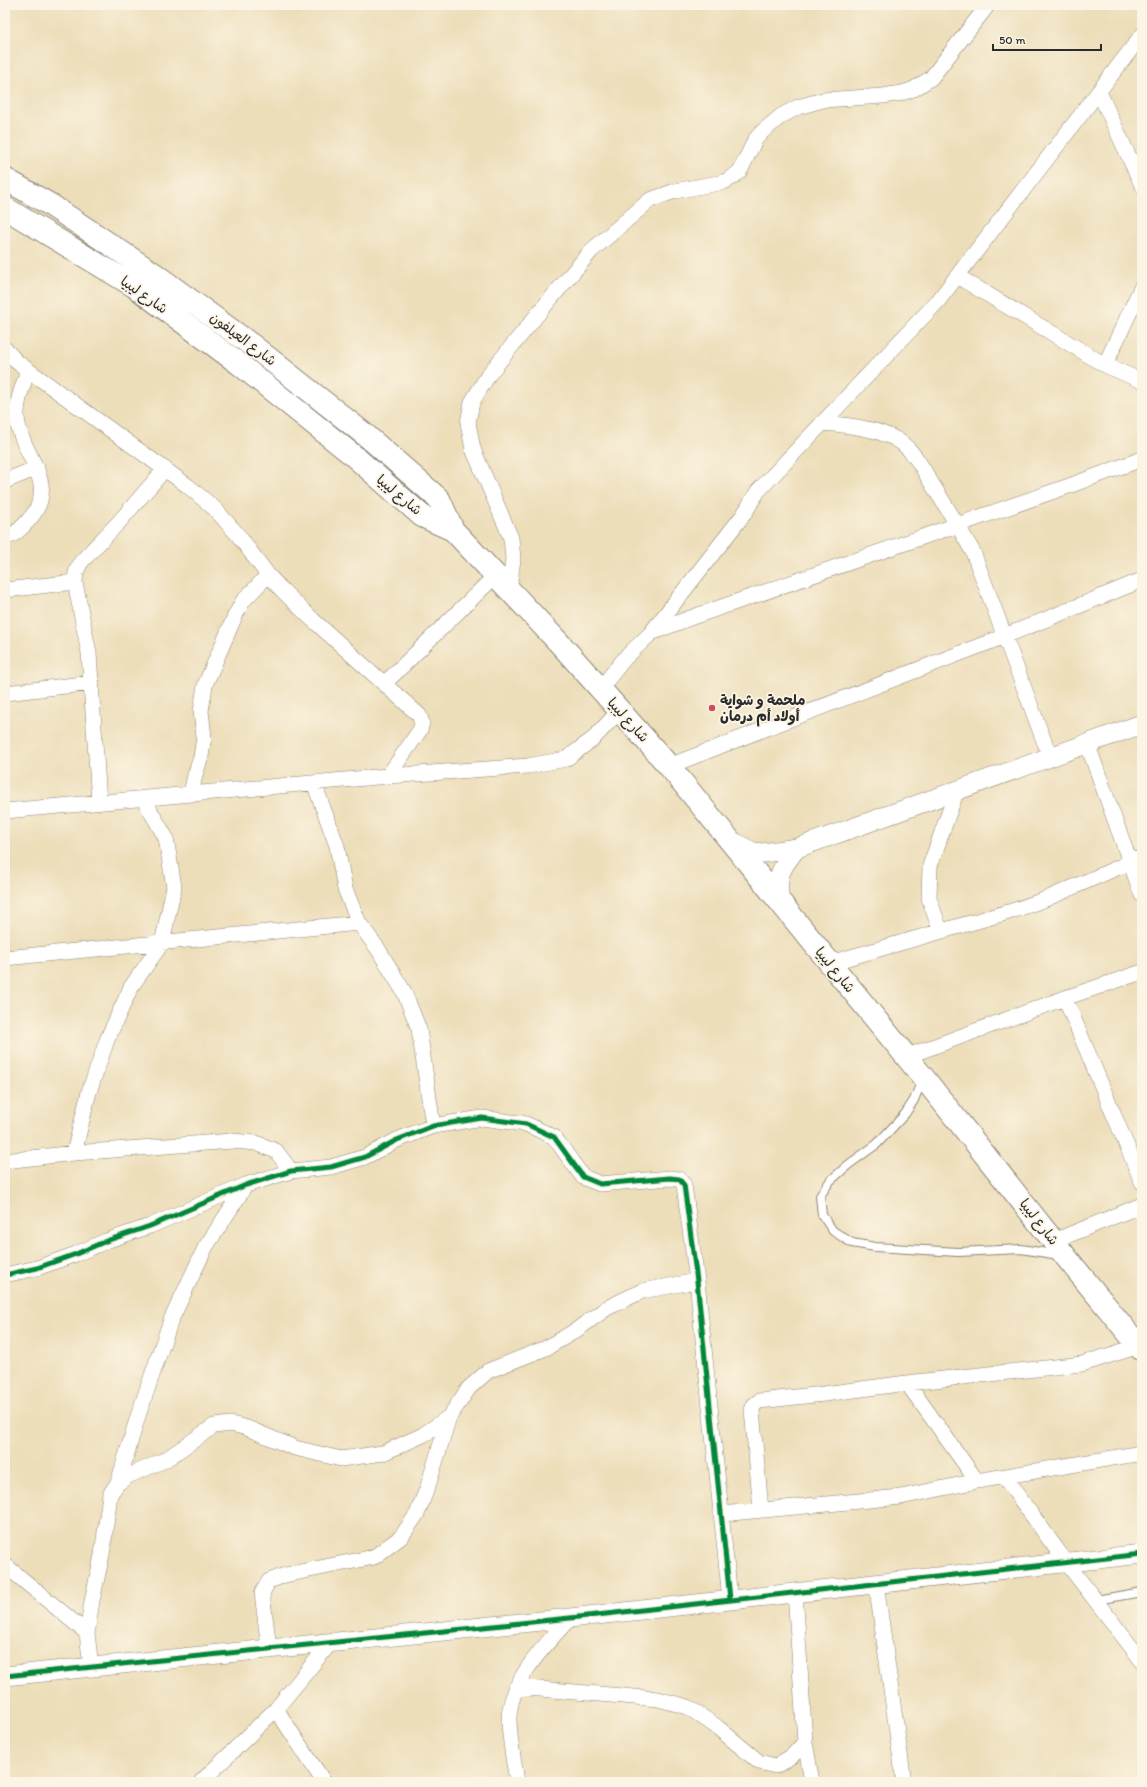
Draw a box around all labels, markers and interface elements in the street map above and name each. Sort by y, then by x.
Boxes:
scale bar [993,26,1101,52]
text: 50 m [999,33,1025,47]
street label: شارع ليبيا [117,273,171,318]
street label: شارع العيلفون [206,309,279,370]
street label: شارع ليبيا [372,471,425,520]
place label: ملحمة و شواية أولاد أم درمان [720,692,805,727]
street label: شارع ليبيا [603,694,652,746]
marker: ملحمة و شواية أولاد أم درمان [707,703,717,713]
street label: شارع ليبيا [811,944,859,997]
street label: شارع ليبيا [1015,1196,1062,1249]

